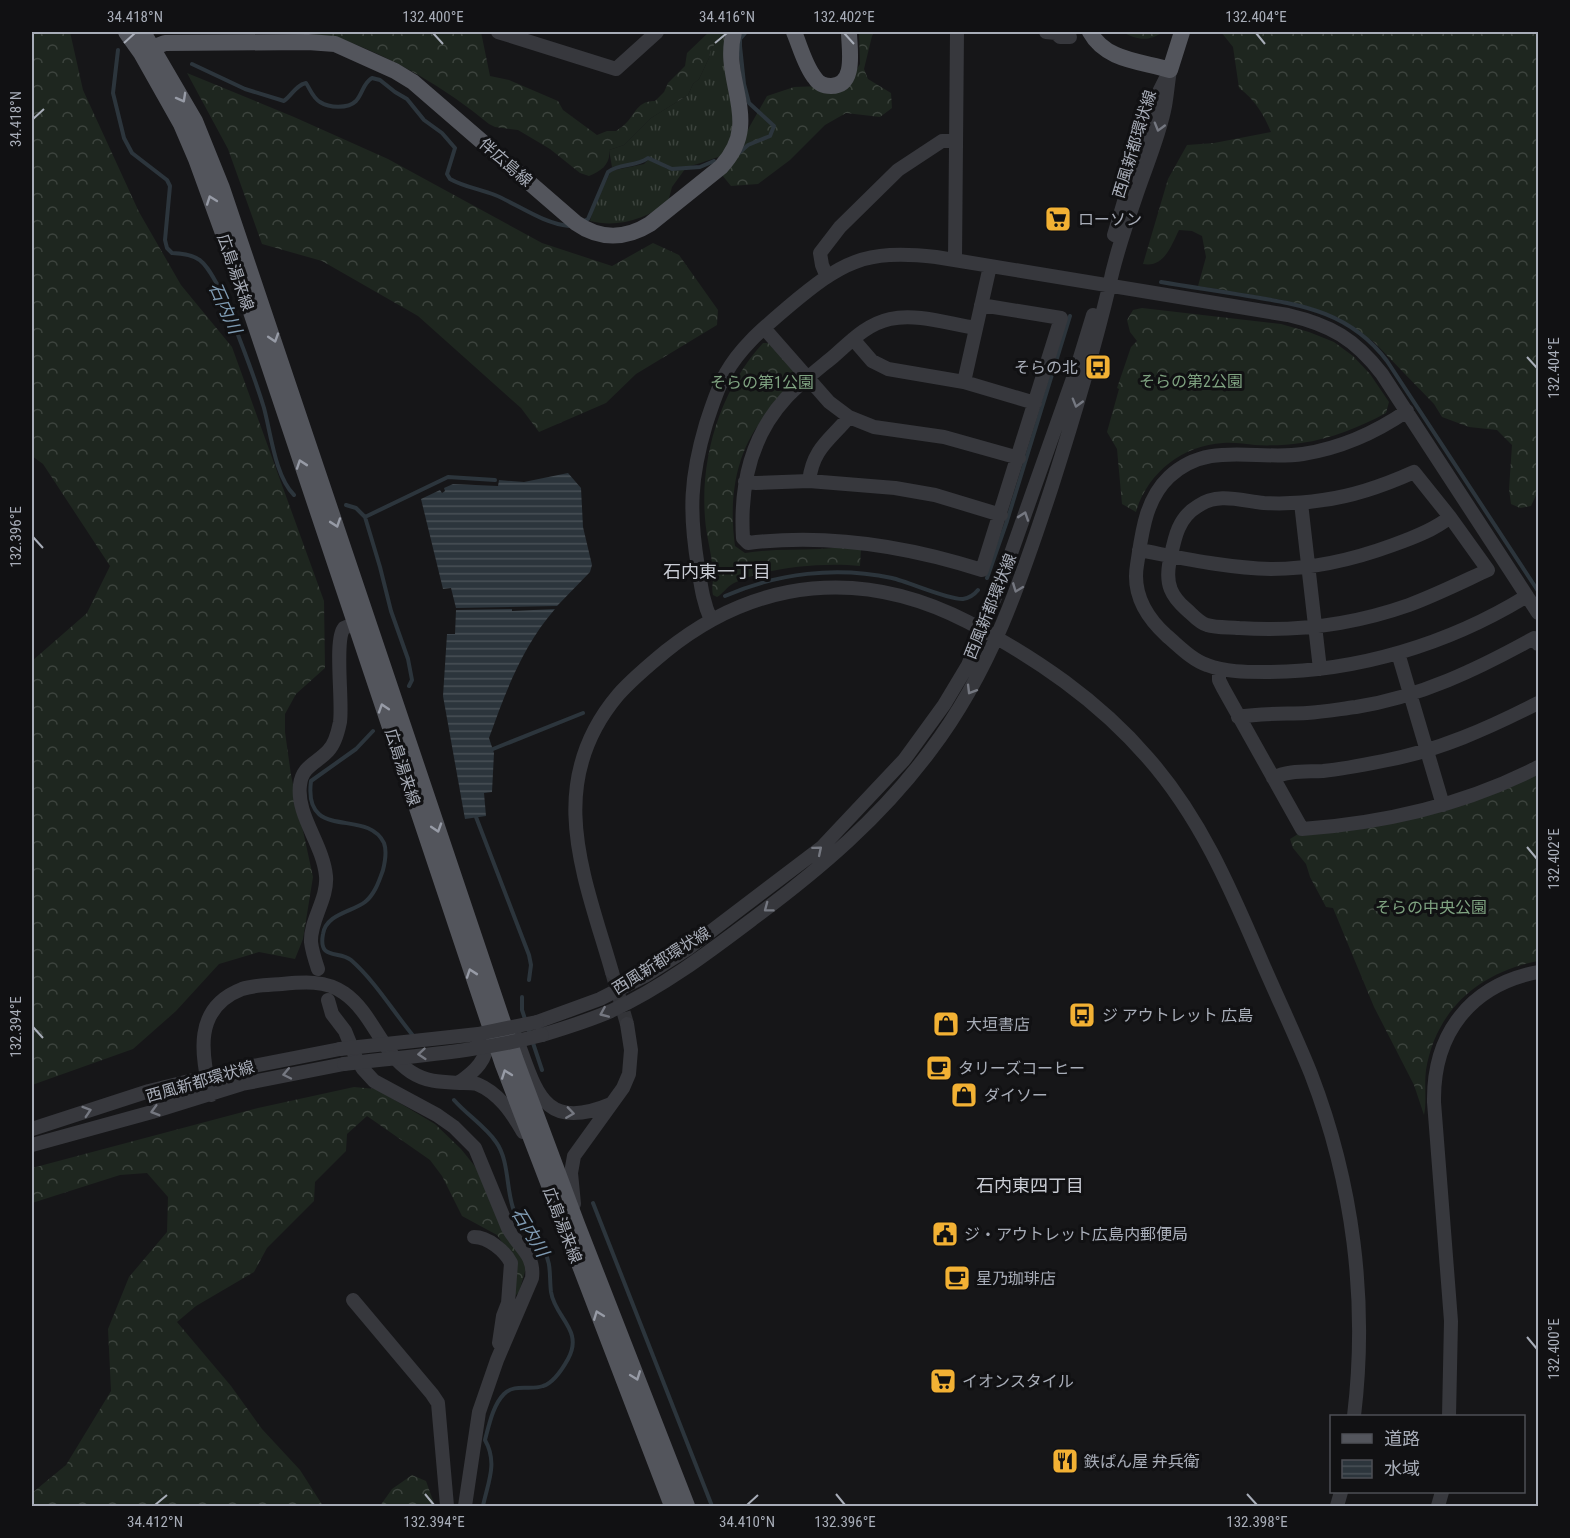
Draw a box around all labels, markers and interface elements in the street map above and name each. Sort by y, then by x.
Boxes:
text: 34.418°N [107,8,163,26]
text: 132.400°E [402,8,464,26]
text: 34.416°N [699,8,755,26]
text: 132.402°E [813,8,875,26]
text: 132.404°E [1225,8,1287,26]
street label: 西風新都環状線 [1109,88,1160,200]
text: 34.418°N [7,91,25,147]
one-way arrow [175,91,187,102]
one-way arrow [1154,122,1166,132]
street label: 伴広島線 [475,134,536,191]
one-way arrow [205,195,218,206]
supermarket icon: ローソン [1043,204,1073,234]
place label: ローソン [1078,210,1142,229]
street label: 広島湯来線 [214,231,258,313]
water label: 石内川 [205,279,247,339]
one-way arrow [266,332,279,343]
text: 132.404°E [1545,337,1563,399]
bus stop icon: そらの北 [1083,352,1113,382]
place label: そらの北 [1014,358,1078,377]
park label: そらの第2公園 [1139,372,1243,391]
park label: そらの第1公園 [710,373,814,392]
one-way arrow [1072,397,1084,408]
one-way arrow [296,459,308,470]
text: 132.396°E [7,506,25,568]
one-way arrow [1016,511,1029,522]
one-way arrow [328,517,341,528]
street label: 西風新都環状線 [961,551,1020,662]
district label: 石内東一丁目 [663,561,771,582]
one-way arrow [1012,582,1024,593]
one-way arrow [966,684,978,694]
one-way arrow [378,703,390,714]
street label: 広島湯来線 [381,726,424,808]
one-way arrow [430,822,443,833]
text: 132.402°E [1545,828,1563,890]
one-way arrow [811,846,822,857]
park label: そらの中央公園 [1375,898,1487,917]
one-way arrow [763,901,774,912]
street label: 西風新都環状線 [609,923,714,998]
one-way arrow [466,968,479,979]
text: 132.394°E [7,996,25,1058]
bus stop icon: ジ アウトレット 広島 [1067,1000,1097,1030]
one-way arrow [599,1006,610,1018]
place label: ジ アウトレット 広島 [1102,1006,1253,1025]
shop icon: 大垣書店 [931,1009,961,1039]
place label: 大垣書店 [966,1015,1030,1034]
one-way arrow [418,1047,427,1060]
cafe icon: タリーズコーヒー [924,1053,954,1083]
street label: 西風新都環状線 [144,1057,257,1106]
place label: タリーズコーヒー [958,1059,1085,1078]
one-way arrow [282,1067,292,1080]
one-way arrow [501,1069,514,1079]
shop icon: ダイソー [949,1080,979,1110]
place label: ダイソー [984,1086,1048,1105]
one-way arrow [150,1104,161,1116]
one-way arrow [81,1106,92,1118]
one-way arrow [566,1106,575,1118]
district label: 石内東四丁目 [976,1175,1084,1196]
street label: 広島湯来線 [539,1184,586,1266]
water label: 石内川 [508,1203,554,1262]
public building icon: ジ・アウトレット広島内郵便局 [930,1219,960,1249]
place label: ジ・アウトレット広島内郵便局 [964,1225,1188,1244]
cafe icon: 星乃珈琲店 [942,1263,972,1293]
place label: 星乃珈琲店 [976,1269,1056,1288]
one-way arrow [592,1310,605,1321]
text: 132.400°E [1545,1318,1563,1380]
supermarket icon: イオンスタイル [928,1366,958,1396]
one-way arrow [629,1370,641,1381]
place label: イオンスタイル [962,1372,1074,1391]
legend [1330,1415,1525,1493]
text: 道路 [1384,1428,1420,1449]
restaurant icon: 鉄ぱん屋 弁兵衛 [1050,1446,1080,1476]
place label: 鉄ぱん屋 弁兵衛 [1084,1452,1200,1471]
text: 水域 [1384,1458,1420,1479]
text: 34.412°N [127,1513,183,1531]
text: 132.394°E [403,1513,465,1531]
text: 34.410°N [719,1513,775,1531]
text: 132.396°E [814,1513,876,1531]
text: 132.398°E [1226,1513,1288,1531]

